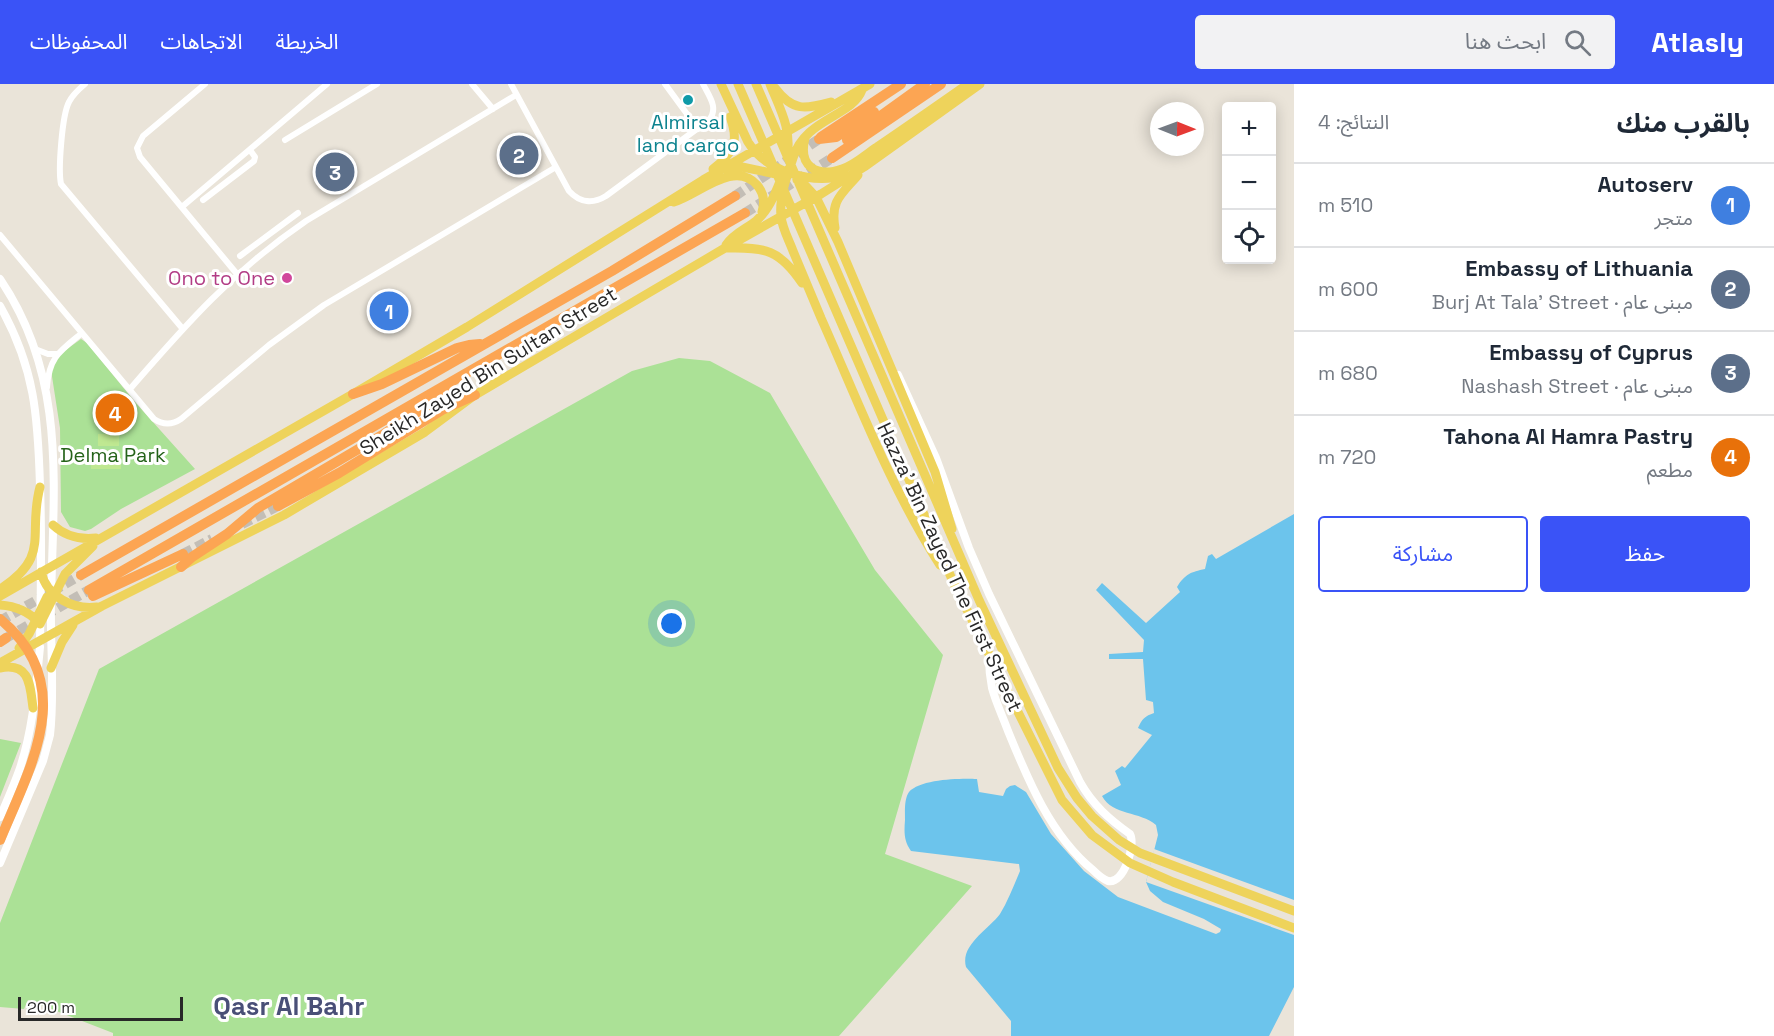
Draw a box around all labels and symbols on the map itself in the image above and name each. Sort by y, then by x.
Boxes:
marker: Almirsal land cargo [681,93,695,107]
north arrow [1150,102,1204,156]
place label: Almirsal land cargo [637,109,739,158]
pin: 2 [500,132,538,178]
pin: 3 [316,150,354,194]
place label: Ono to One [168,265,275,291]
marker: Ono to One [280,271,294,285]
street label: Sheikh Zayed Bin Sultan Street [355,281,621,461]
pin: 1 [370,288,408,334]
pin: 4 [96,390,134,436]
street label: Hazza' Bin Zayed The First Street [871,418,1029,716]
park label: Delma Park [60,442,166,468]
your location [657,609,686,638]
district label: Qasr Al Bahr [213,989,365,1023]
scale bar [18,994,183,1022]

